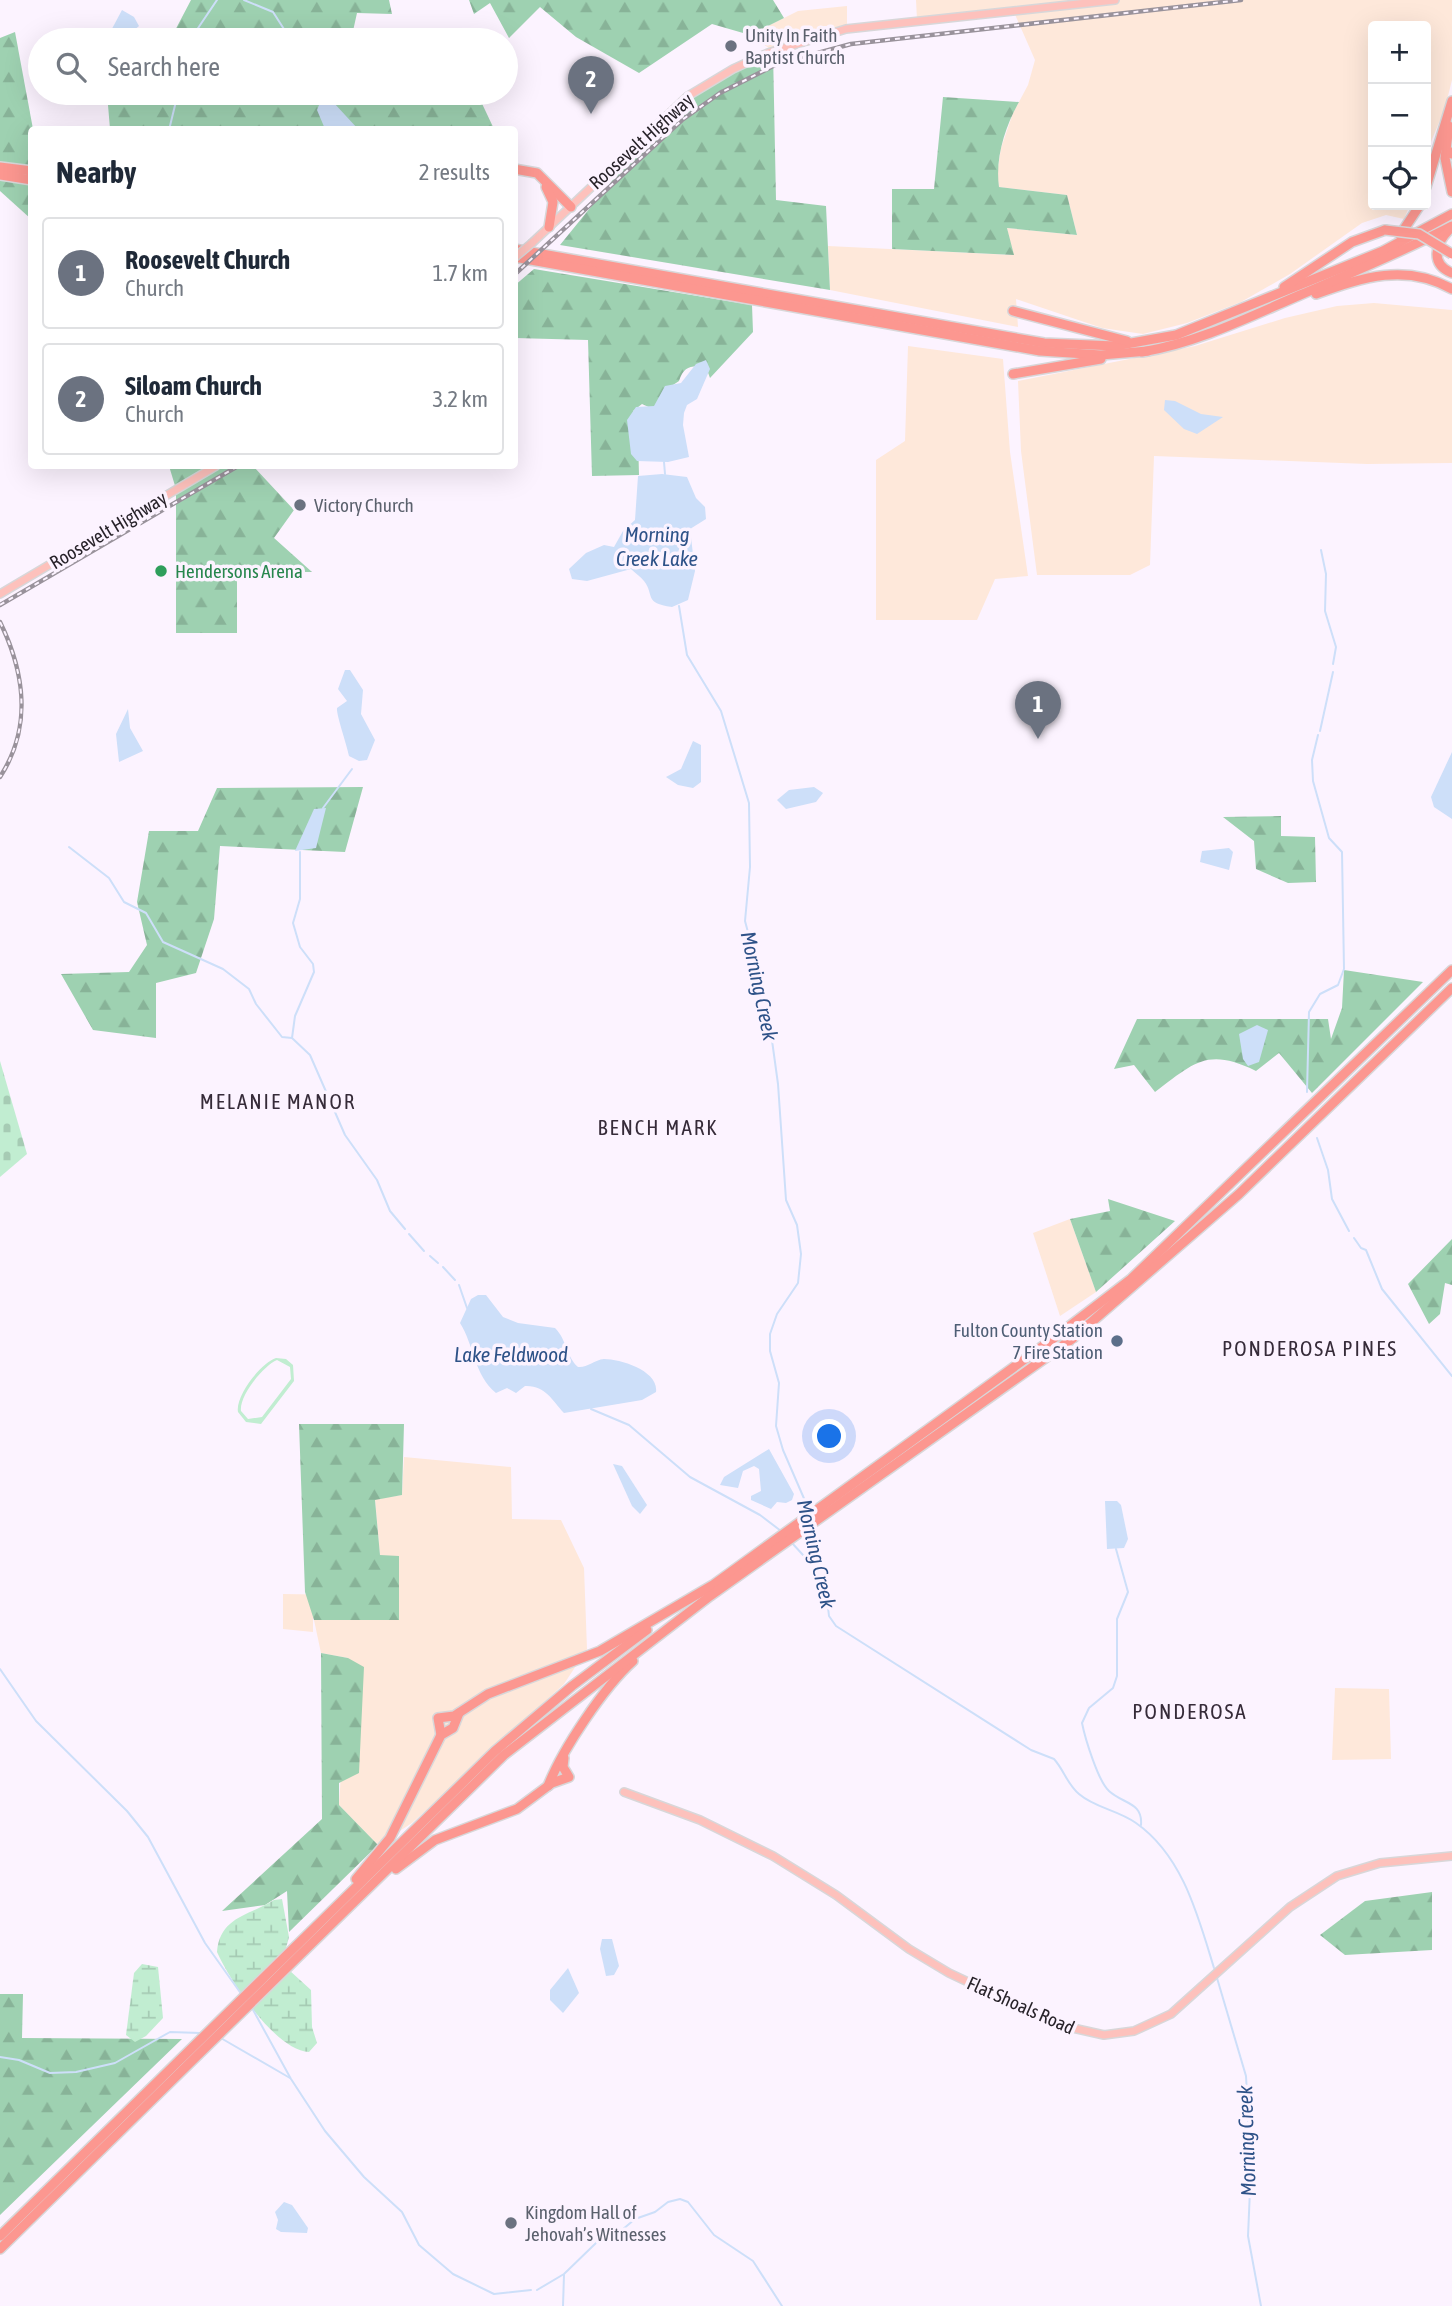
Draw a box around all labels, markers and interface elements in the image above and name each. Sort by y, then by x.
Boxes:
map controls [1368,21,1431,210]
button: + [1368,21,1431,84]
place label: Unity In Faith Baptist Church [745,24,845,68]
search box [28,28,518,105]
marker: Unity In Faith Baptist Church [723,38,739,54]
icon: search [52,48,90,86]
text: Search here [108,52,220,82]
pin: 2 [568,56,614,114]
button: − [1368,84,1431,147]
street label: Roosevelt Highway [584,88,698,194]
button: locate [1368,147,1431,210]
text: Nearby [56,155,136,189]
text: 2 results [419,159,490,185]
text: Roosevelt Church [125,245,290,275]
text: 1 [76,260,86,286]
text: 1.7 km [432,260,488,286]
text: Church [125,275,184,301]
text: Siloam Church [125,371,262,401]
text: 2 [76,386,86,412]
text: 3.2 km [432,386,488,412]
text: Church [125,401,184,427]
street label: Roosevelt Highway [46,486,171,574]
place label: Victory Church [314,494,414,516]
marker: Victory Church [292,497,308,513]
water label: Morning Creek Lake [616,522,698,570]
place label: Hendersons Arena [175,560,303,582]
marker: Hendersons Arena [153,563,169,579]
pin: 1 [1015,681,1061,739]
water label: Morning Creek [737,929,783,1043]
district label: MELANIE MANOR [200,1089,356,1113]
district label: BENCH MARK [598,1115,718,1139]
place label: Fulton County Station 7 Fire Station [953,1319,1103,1363]
marker: Fulton County Station 7 Fire Station [1109,1333,1125,1349]
district label: PONDEROSA PINES [1222,1336,1398,1360]
water label: Lake Feldwood [454,1342,568,1366]
your location [812,1419,846,1453]
water label: Morning Creek [793,1497,841,1611]
district label: PONDEROSA [1132,1699,1248,1723]
street label: Flat Shoals Road [964,1972,1078,2038]
water label: Morning Creek [1232,2084,1260,2197]
place label: Kingdom Hall of Jehovah’s Witnesses [525,2201,666,2245]
marker: Kingdom Hall of Jehovah’s Witnesses [503,2215,519,2231]

